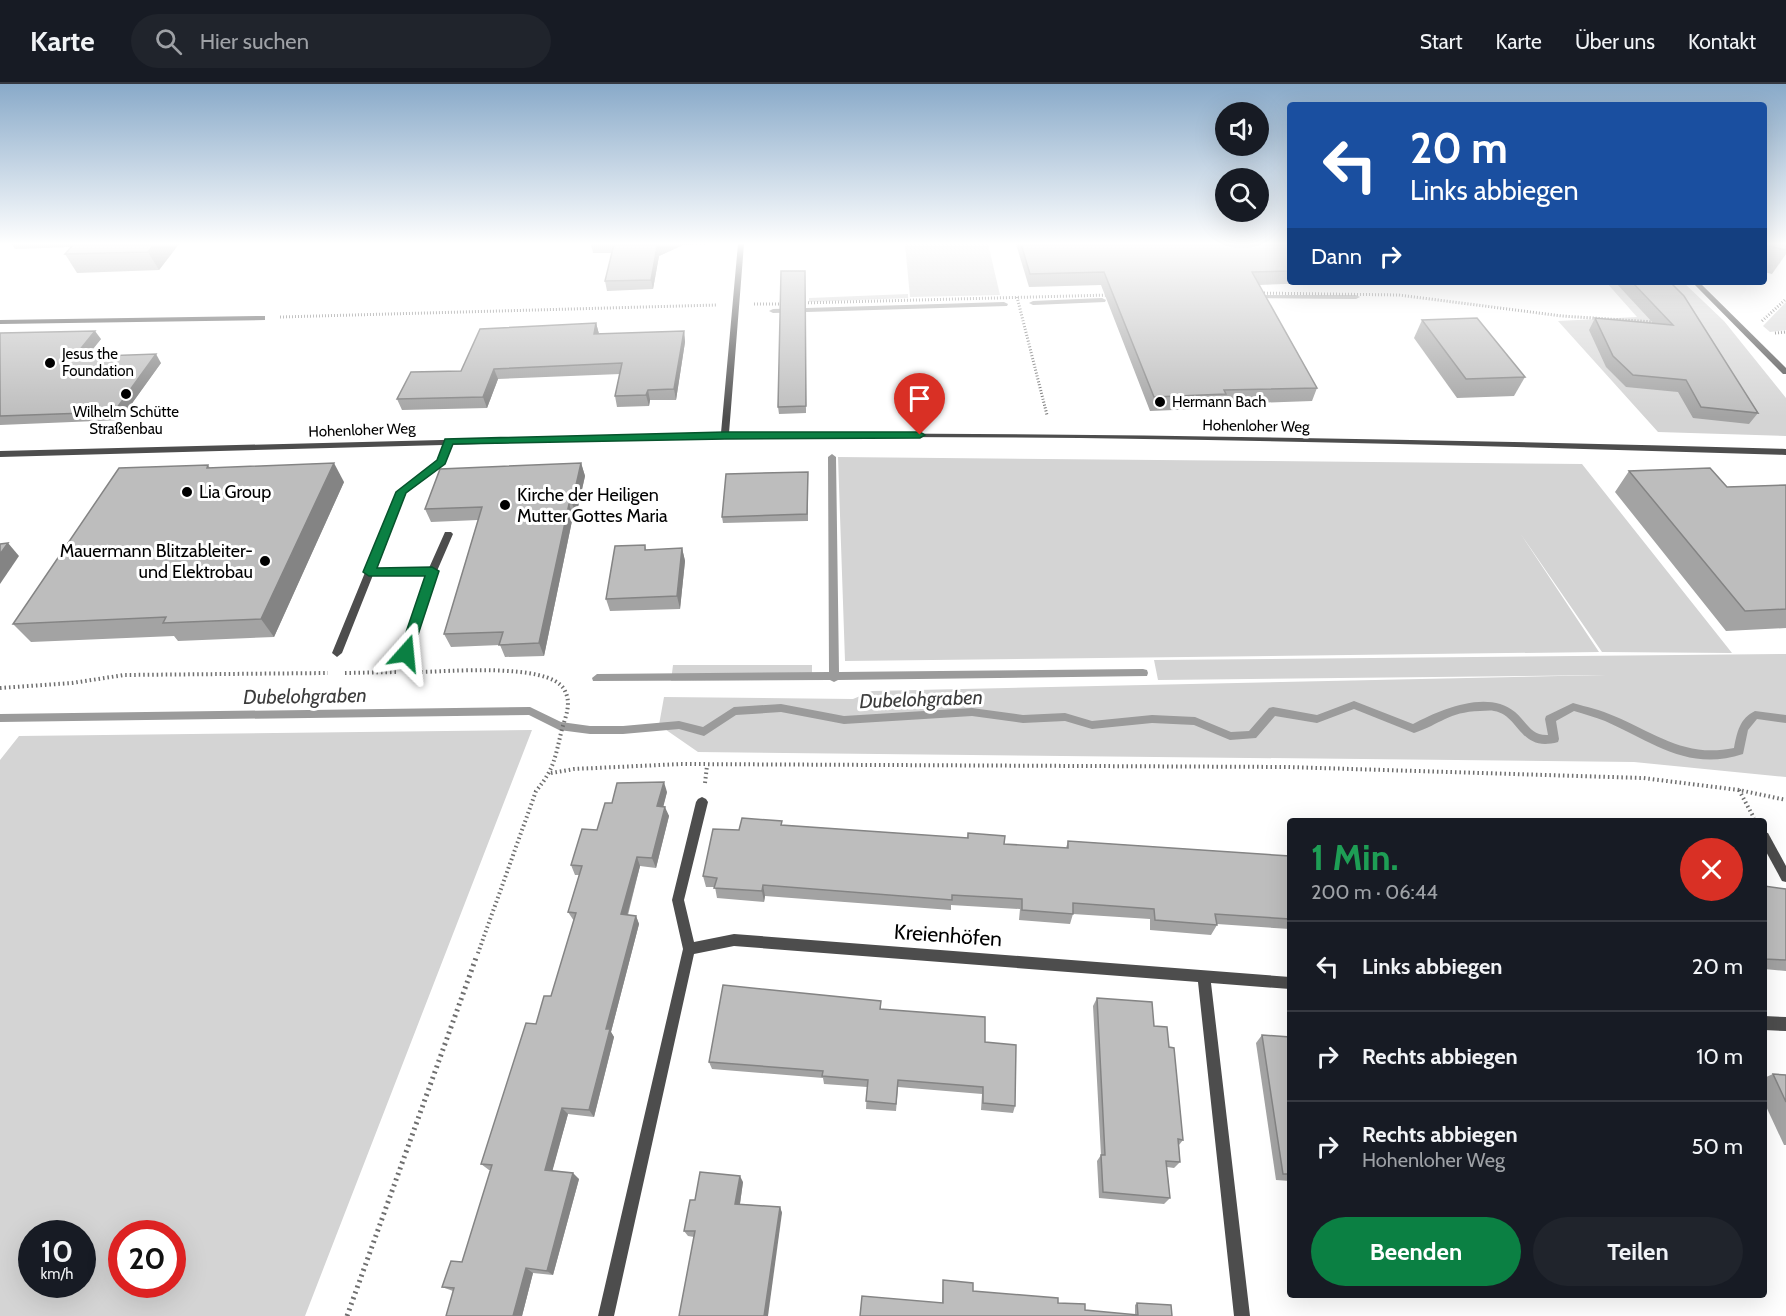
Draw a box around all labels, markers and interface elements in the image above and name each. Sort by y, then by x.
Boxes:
search box [131,14,551,68]
text: Karte [30,24,95,58]
icon: search [152,25,185,58]
text: Hier suchen [200,28,309,55]
text: Start [1420,29,1463,54]
text: Karte [1496,29,1542,54]
text: Über uns [1575,29,1655,54]
text: Kontakt [1688,29,1756,54]
map controls [1215,102,1269,222]
button: sound [1215,102,1269,156]
text: 20 m [1410,122,1508,174]
icon: left [1311,126,1389,204]
button: search [1215,168,1269,222]
text: Links abbiegen [1410,174,1579,207]
icon: right [1374,240,1407,273]
text: Dann [1311,243,1362,270]
place label: Jesus the Foundation [61,345,134,380]
marker: Jesus the Foundation [43,356,57,370]
pin [894,373,945,435]
icon: arrive [903,382,936,415]
marker: Wilhelm Schütte Straßenbau [119,387,133,401]
place label: Hermann Bach [1172,393,1266,411]
marker: Hermann Bach [1153,395,1167,409]
place label: Wilhelm Schütte Straßenbau [73,403,179,438]
street label: Hohenloher Weg [1202,416,1310,436]
street label: Hohenloher Weg [308,419,416,441]
place label: Lia Group [199,481,271,503]
place label: Kirche der Heiligen Mutter Gottes Maria [517,484,668,527]
marker: Lia Group [180,485,194,499]
marker: Kirche der Heiligen Mutter Gottes Maria [498,498,512,512]
place label: Mauermann Blitzableiter- und Elektrobau [60,540,253,583]
marker: Mauermann Blitzableiter- und Elektrobau [258,554,272,568]
position arrow [374,621,438,685]
water label: Dubelohgraben [243,683,367,709]
water label: Dubelohgraben [859,685,983,713]
text: 1 Min. [1311,835,1399,879]
button: close [1680,838,1743,901]
text: 200 m · 06:44 [1311,880,1438,904]
street label: Kreienhöfen [893,919,1003,951]
icon: left [1311,950,1344,983]
text: Links abbiegen [1362,953,1502,980]
text: 20 m [1692,953,1743,980]
icon: right [1311,1040,1344,1073]
text: Rechts abbiegen [1362,1043,1518,1070]
text: 10 m [1696,1043,1743,1070]
text: Rechts abbiegen [1362,1121,1518,1148]
icon: right [1311,1130,1344,1163]
text: 50 m [1691,1133,1743,1160]
text: Hohenloher Weg [1362,1148,1505,1172]
button: Beenden [1311,1217,1521,1286]
button: Teilen [1533,1217,1743,1286]
speed limit sign: 20 [108,1220,186,1298]
text: 10 [41,1233,73,1270]
text: km/h [41,1265,73,1283]

